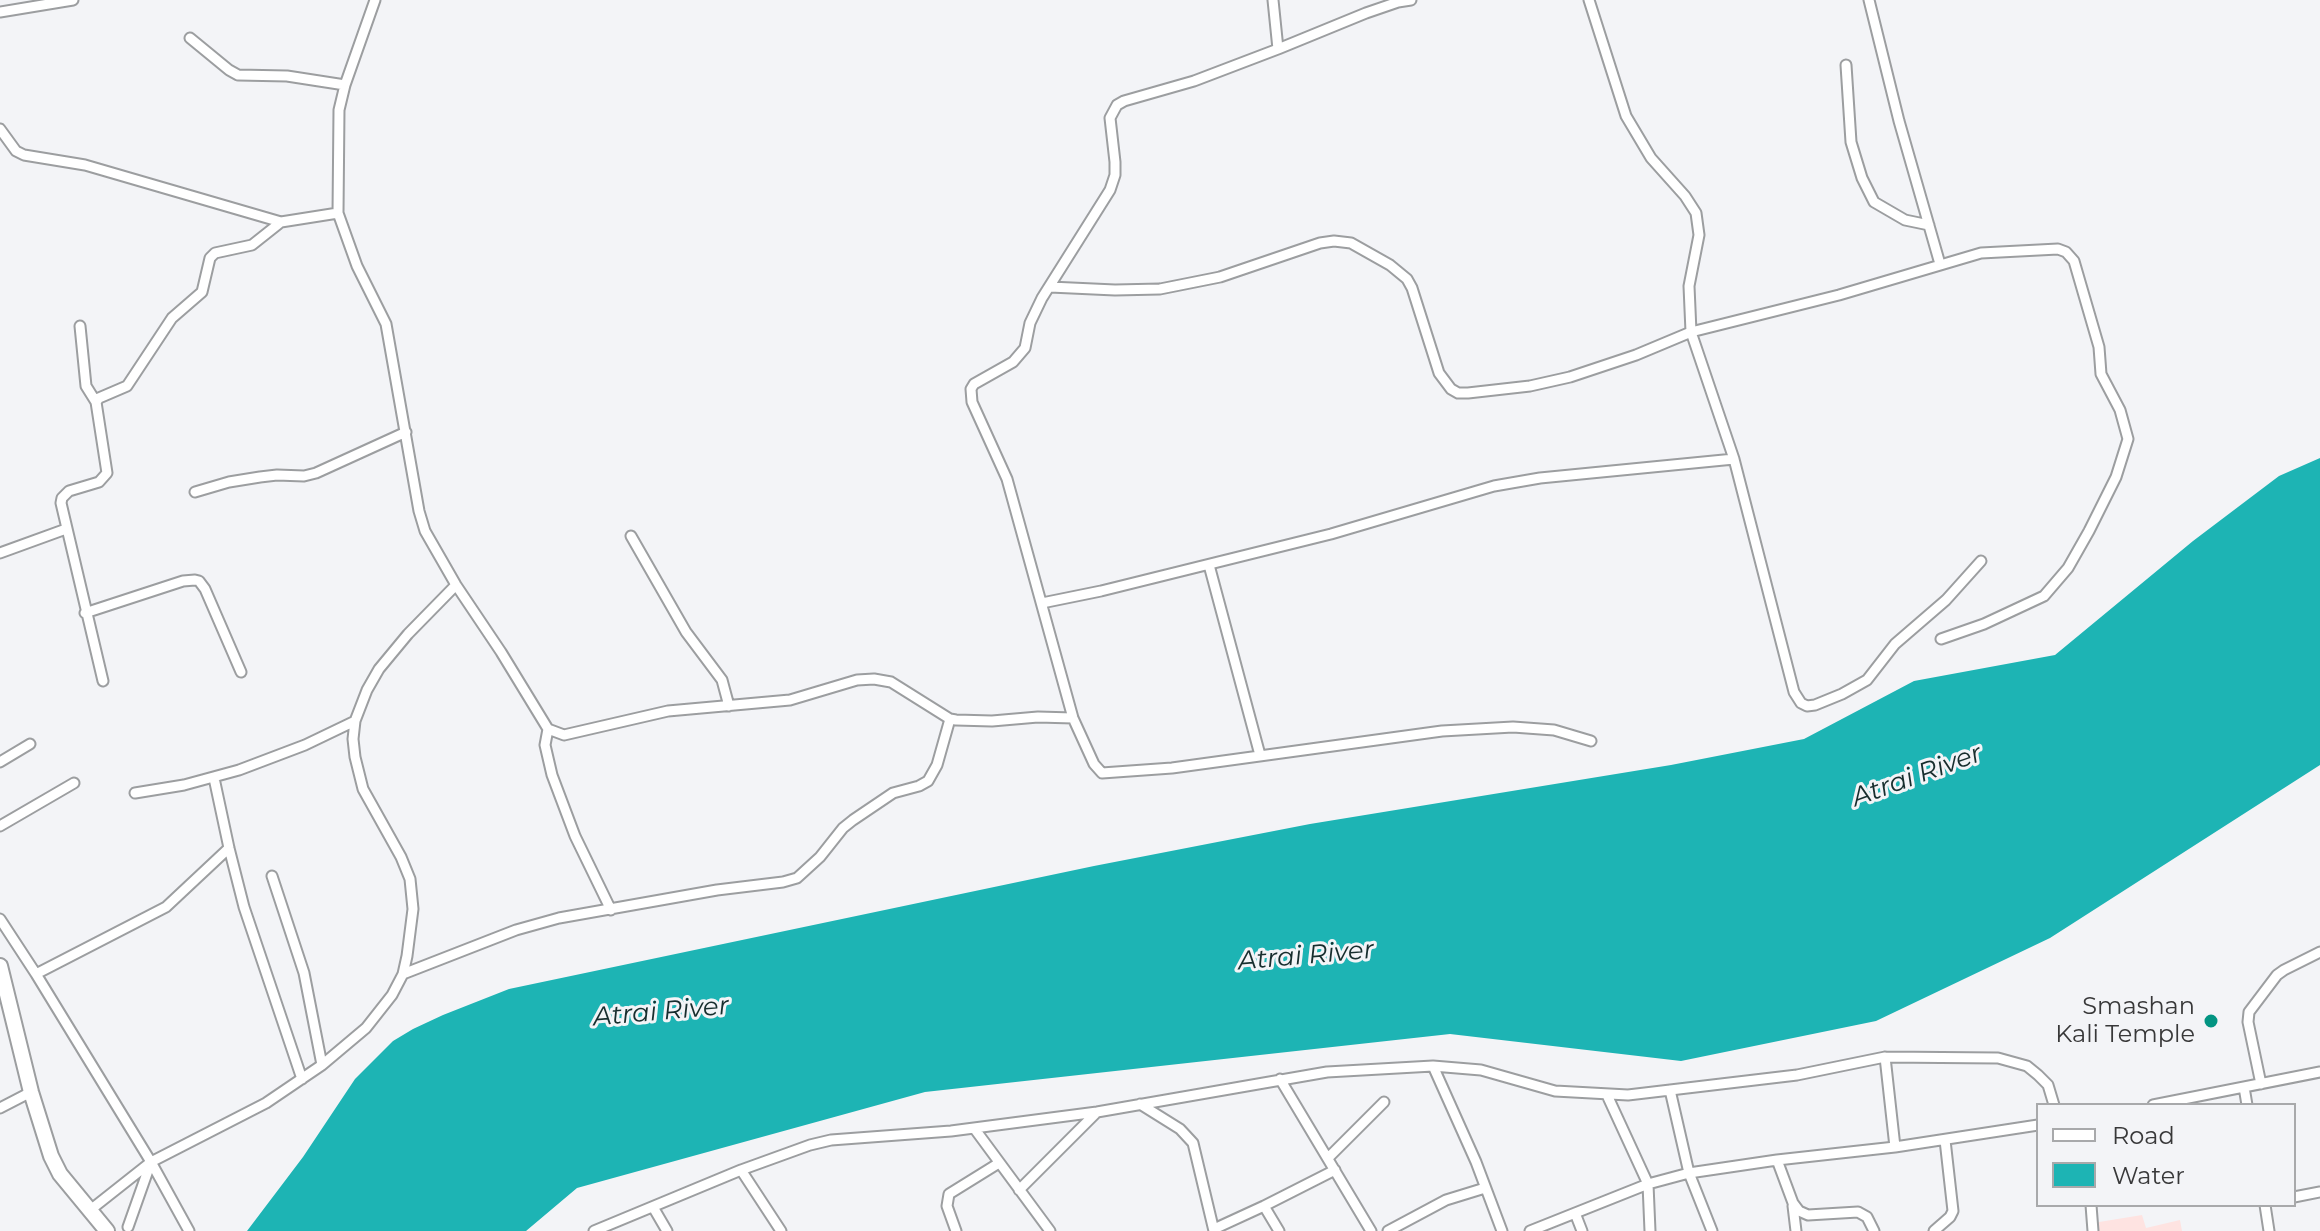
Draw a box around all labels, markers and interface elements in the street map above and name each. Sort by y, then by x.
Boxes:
water label: Atrai River [1848,738,1986,814]
water label: Atrai River [1237,935,1375,977]
water label: Atrai River [592,991,730,1033]
place label: Smashan Kali Temple [2055,993,2195,1049]
marker: Smashan Kali Temple [2202,1012,2220,1030]
legend [2036,1103,2296,1207]
text: Road [2112,1121,2175,1150]
text: Water [2112,1161,2185,1190]

